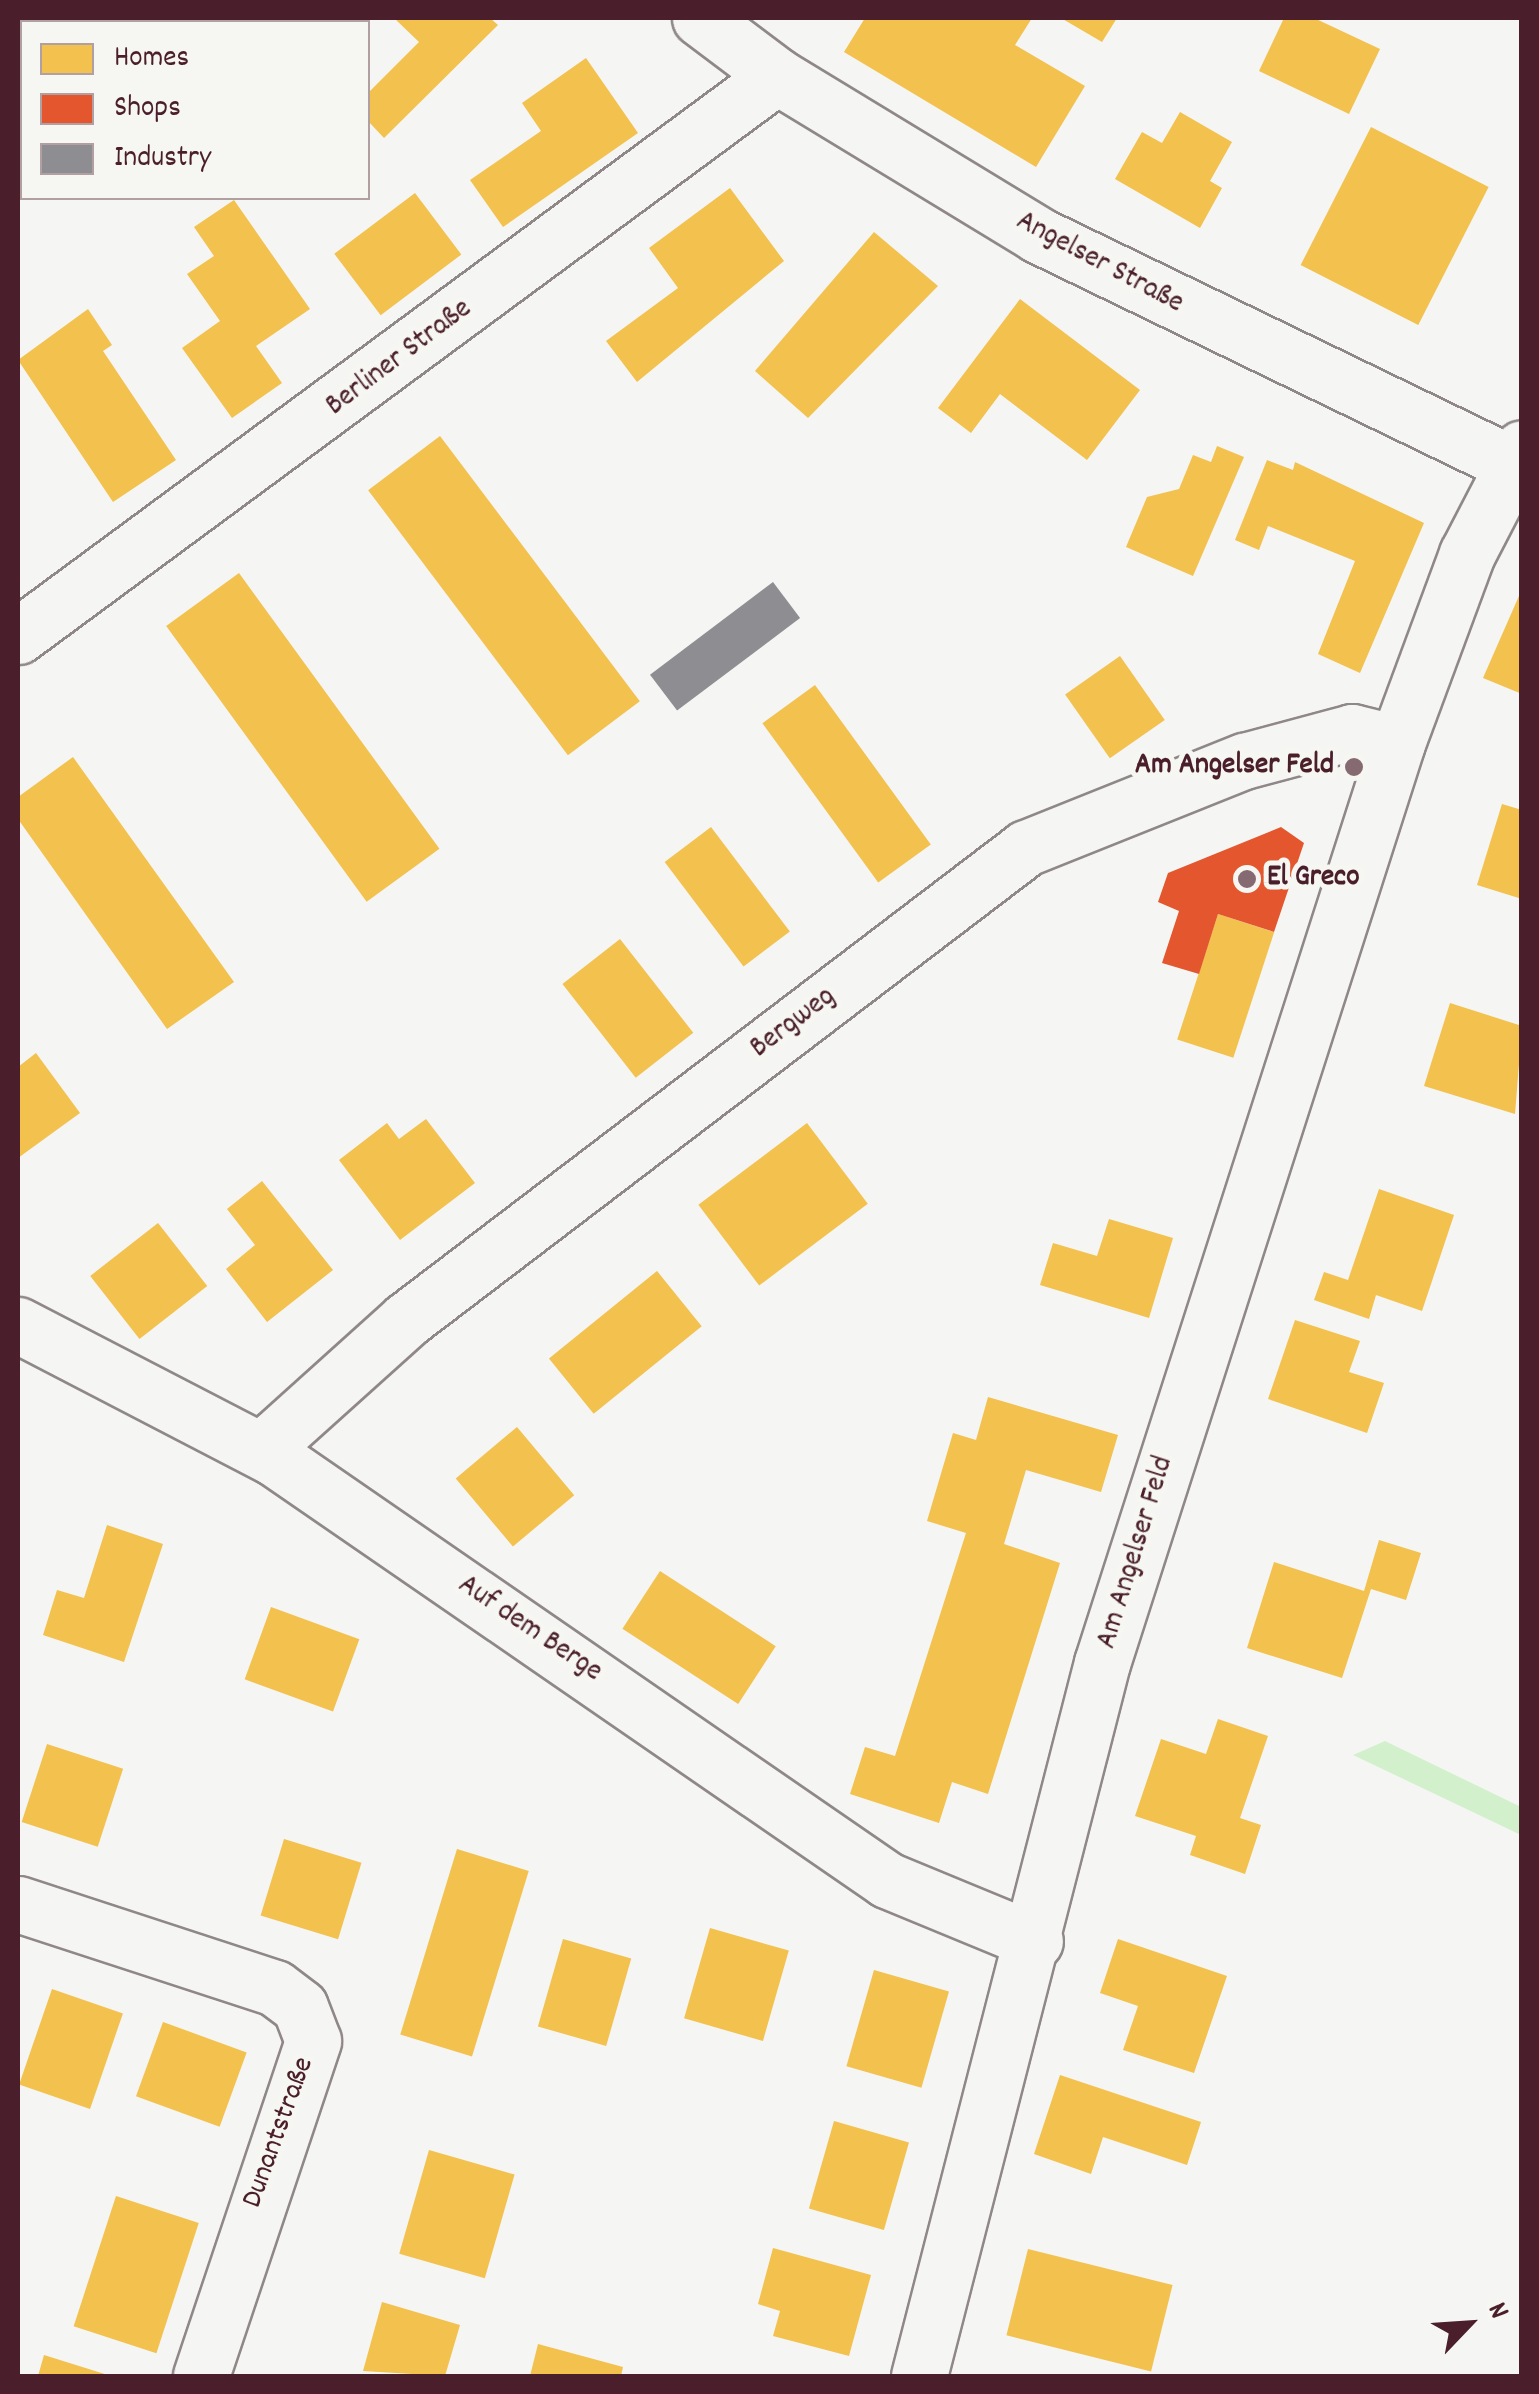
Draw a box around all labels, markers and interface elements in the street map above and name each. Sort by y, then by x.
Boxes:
legend [20,20,370,200]
text: Homes [114,38,189,81]
text: Shops [114,88,181,131]
text: Industry [114,138,211,181]
street label: Angelser Straße [1009,205,1189,323]
street label: Berliner Straße [320,293,480,425]
place label: Am Angelser Feld [1135,749,1334,785]
marker: Am Angelser Feld [1343,756,1365,778]
place label: El Greco [1267,861,1360,897]
marker: El Greco [1236,868,1258,890]
street label: Bergweg [744,980,844,1068]
street label: Am Angelser Feld [1091,1452,1183,1654]
street label: Auf dem Berge [450,1569,608,1691]
street label: Dunantstraße [236,2053,324,2213]
north arrow [1419,2274,1519,2374]
text: N [1475,2297,1517,2326]

